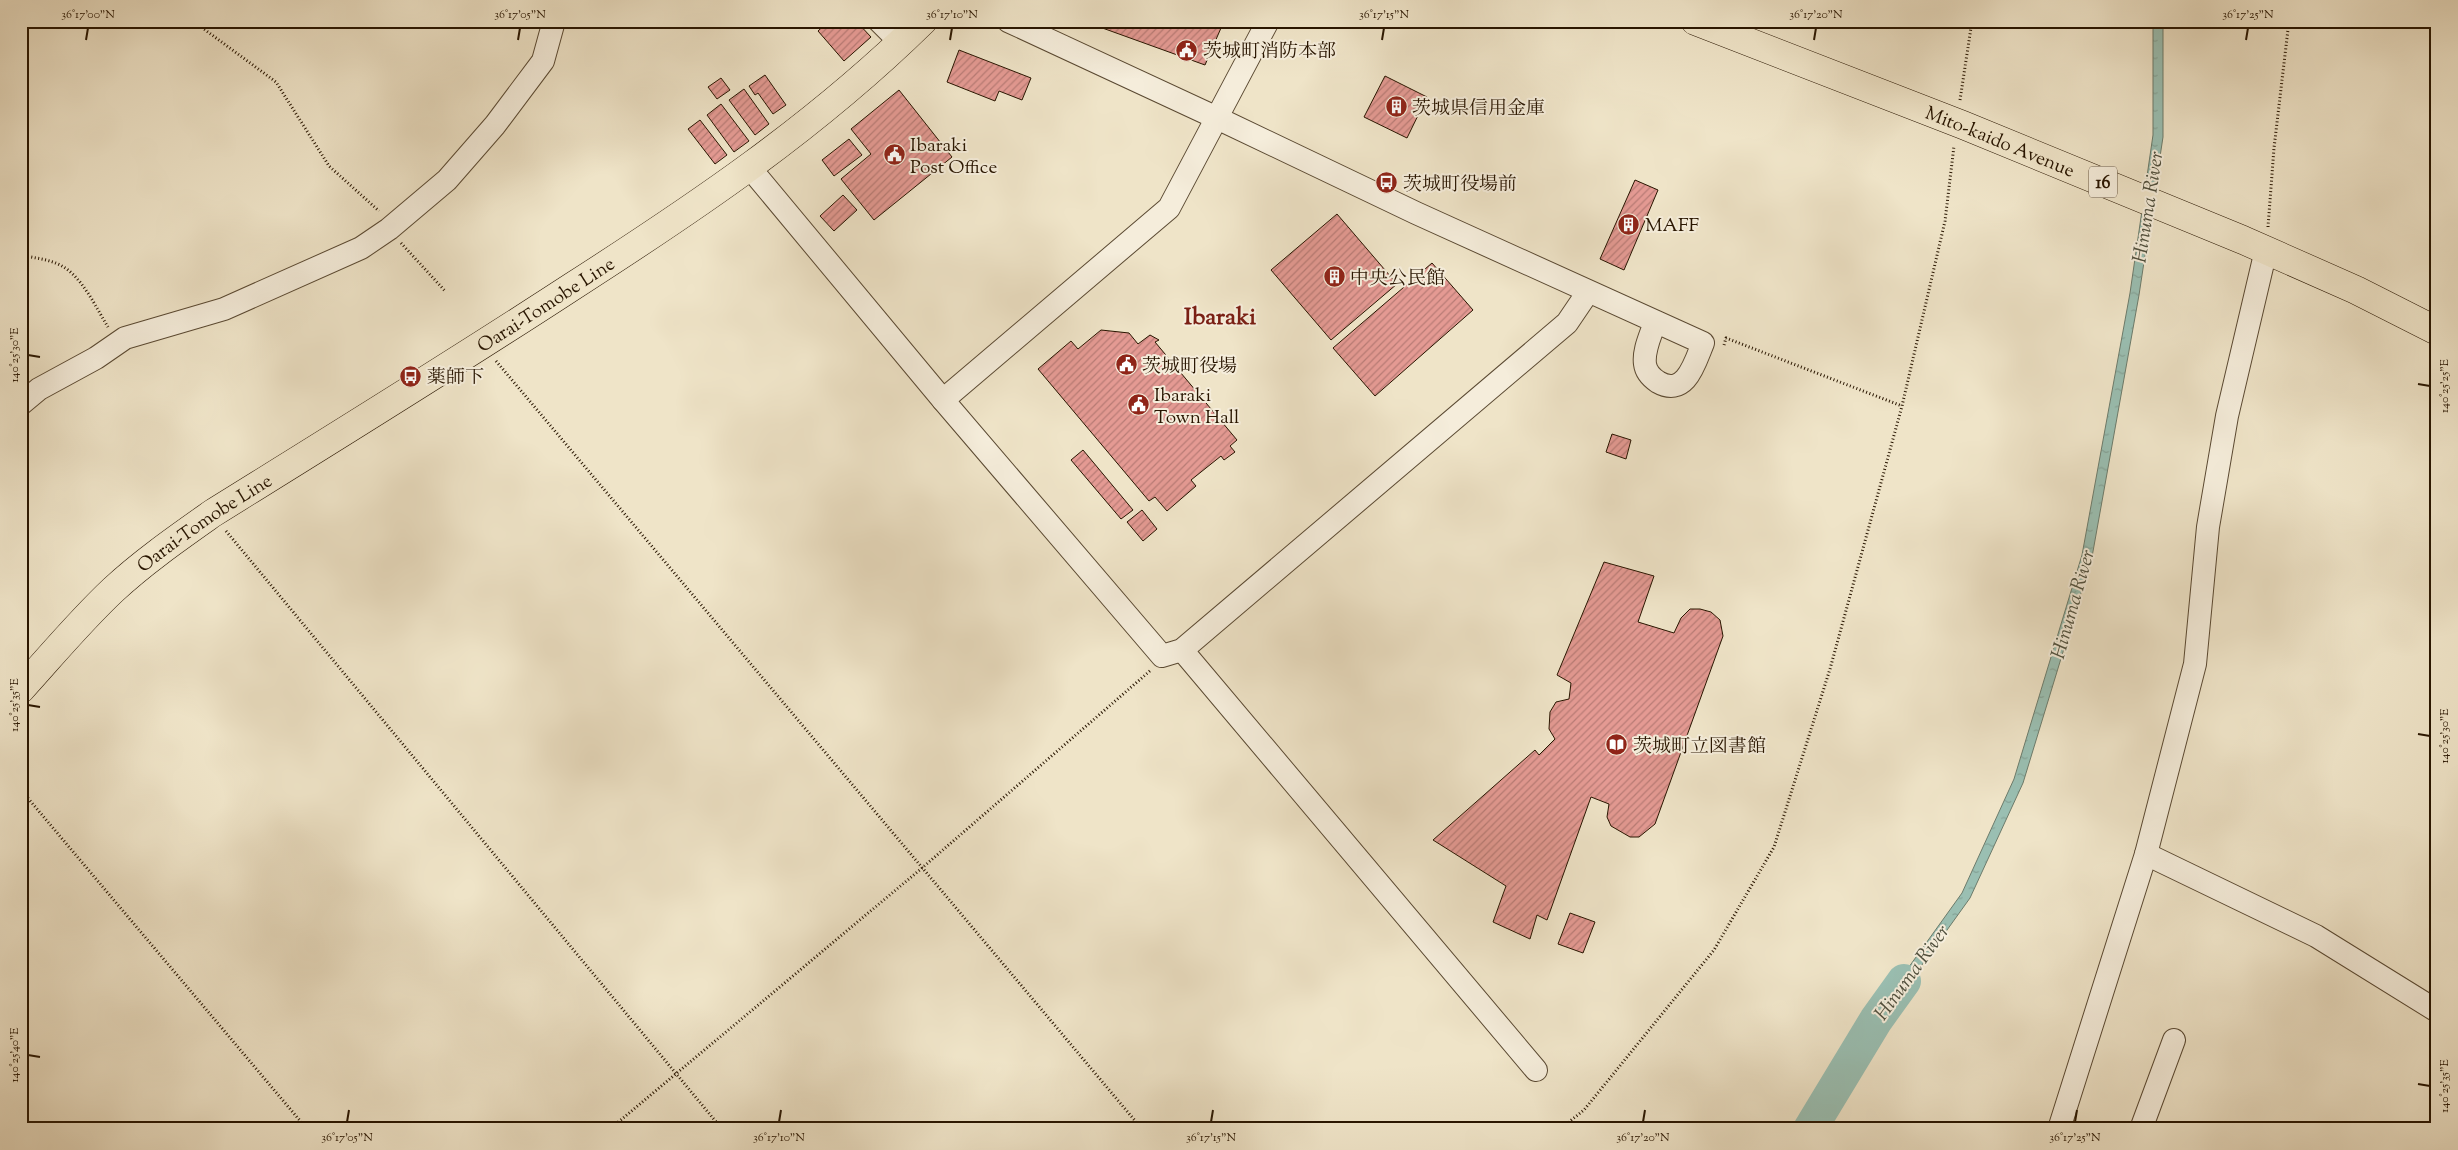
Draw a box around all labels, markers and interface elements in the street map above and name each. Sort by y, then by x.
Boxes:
text: 36°17'00"N [61,6,115,24]
text: 36°17'05"N [494,6,546,24]
text: 36°17'10"N [926,6,978,24]
text: 36°17'15"N [1359,6,1409,24]
text: 36°17'20"N [1789,6,1843,24]
text: 36°17'25"N [2222,6,2274,24]
public building icon: 茨城町消防本部 [1175,38,1199,62]
place label: 茨城町消防本部 [1203,39,1336,66]
building icon: 茨城県信用金庫 [1384,95,1408,119]
place label: 茨城県信用金庫 [1412,96,1545,123]
street label: Mito-kaido Avenue [1921,101,2078,185]
place label: Ibaraki Post Office [910,133,997,182]
public building icon: Ibaraki Post Office [882,143,906,167]
water label: Hinuma River [2126,150,2173,265]
road number: 16 [2089,166,2117,198]
bus stop icon: 茨城町役場前 [1375,171,1399,195]
place label: 茨城町役場前 [1403,172,1517,199]
building icon: MAFF [1617,212,1641,236]
place label: MAFF [1645,213,1699,240]
street label: Oarai-Tomobe Line [473,252,621,360]
building icon: 中央公民館 [1322,265,1346,289]
place label: 中央公民館 [1350,266,1445,293]
district label: Ibaraki [1184,301,1256,335]
text: 140°25'30"E [6,327,24,383]
public building icon: 茨城町役場 [1114,353,1138,377]
place label: 茨城町役場 [1142,354,1237,381]
text: 140°25'25"E [2436,358,2454,413]
bus stop icon: 薬師下 [399,364,423,388]
place label: 薬師下 [427,365,484,392]
place label: Ibaraki Town Hall [1154,383,1239,432]
public building icon: Ibaraki Town Hall [1126,393,1150,417]
street label: Oarai-Tomobe Line [132,468,278,580]
water label: Hinuma River [2045,547,2104,663]
text: 140°25'35"E [6,678,24,732]
text: 140°25'30"E [2436,708,2454,764]
library icon: 茨城町立図書館 [1605,733,1629,757]
place label: 茨城町立図書館 [1633,734,1766,761]
water label: Hinuma River [1868,920,1958,1027]
text: 140°25'40"E [6,1027,24,1083]
text: 140°25'35"E [2436,1059,2454,1113]
text: 36°17'05"N [321,1129,373,1147]
text: 36°17'10"N [753,1129,805,1147]
text: 36°17'15"N [1186,1129,1236,1147]
text: 36°17'20"N [1616,1129,1670,1147]
text: 36°17'25"N [2049,1129,2101,1147]

